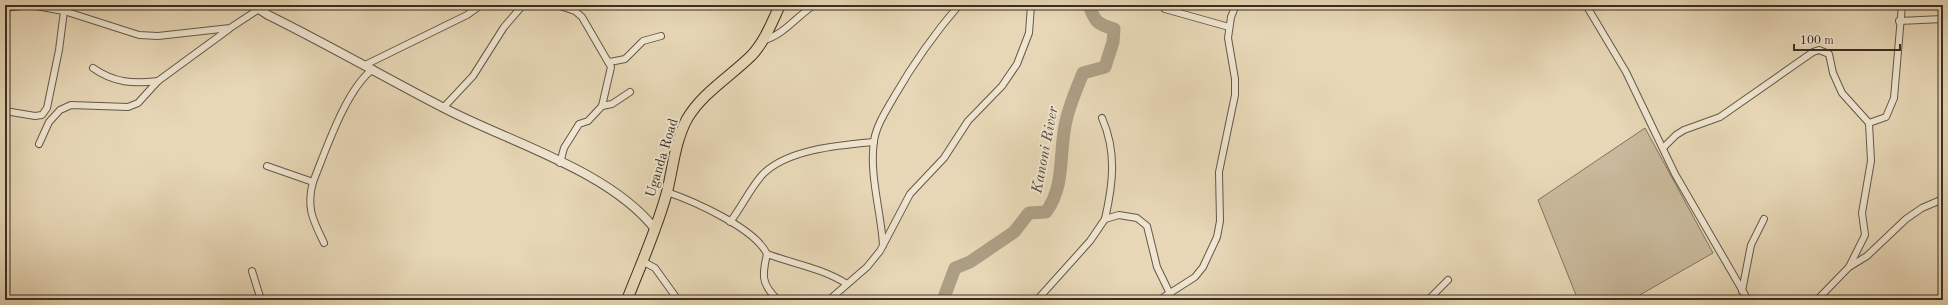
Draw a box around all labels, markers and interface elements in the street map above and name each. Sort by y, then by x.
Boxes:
scale bar [1794,26,1900,52]
text: 100 m [1800,35,1834,47]
water label: Kanoni River [1030,105,1062,196]
street label: Uganda Road [643,117,681,199]

